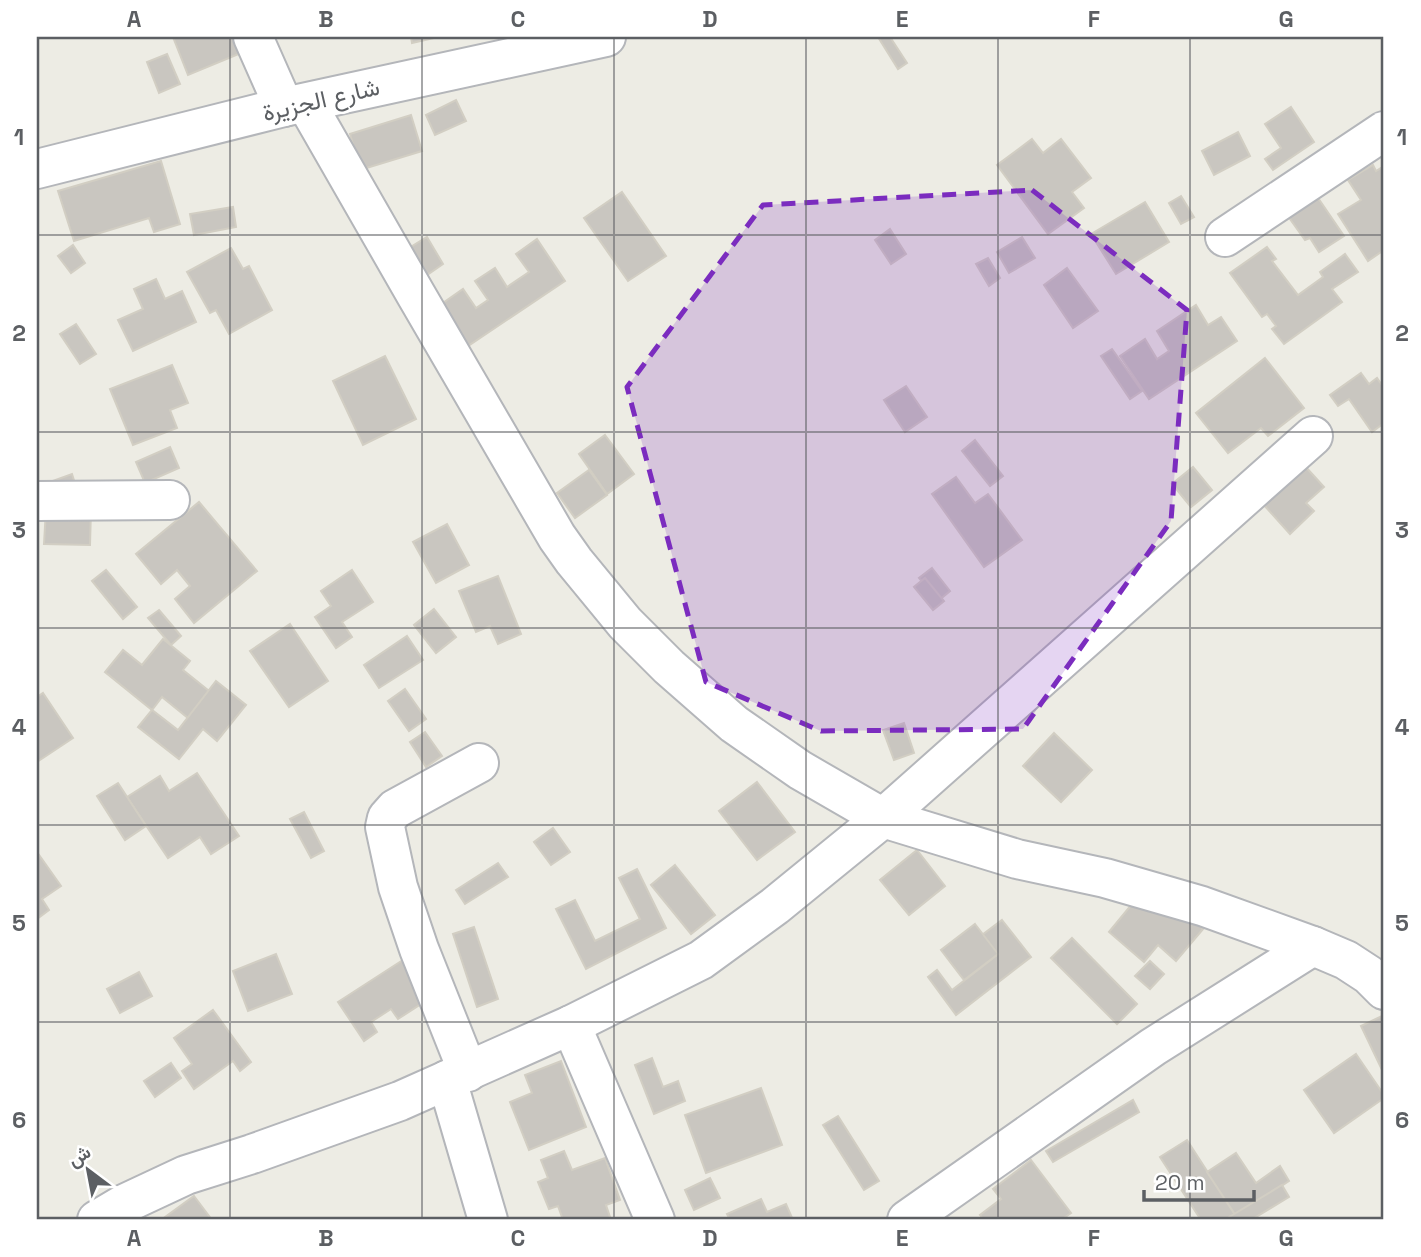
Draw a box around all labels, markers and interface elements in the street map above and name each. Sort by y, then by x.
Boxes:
text: A [127,4,142,34]
text: B [318,4,334,34]
text: C [511,4,525,34]
text: D [702,4,718,34]
text: E [896,4,908,34]
text: F [1088,4,1100,34]
text: G [1278,4,1294,34]
street label: شارع الجزيرة [259,71,383,129]
text: 1 [14,122,24,152]
text: 1 [1397,122,1407,152]
text: 2 [12,318,26,348]
text: 2 [1395,318,1409,348]
text: 3 [12,515,26,545]
text: 3 [1395,515,1409,545]
text: 4 [12,712,27,742]
text: 4 [1395,712,1410,742]
text: 5 [12,908,26,938]
text: 5 [1395,908,1409,938]
text: 6 [12,1105,26,1135]
text: 6 [1395,1105,1409,1135]
north arrow [52,1134,122,1204]
text: ش [63,1139,96,1173]
scale bar [1144,1159,1255,1203]
text: 20 m [1155,1169,1205,1196]
text: A [127,1223,142,1253]
text: B [318,1223,334,1253]
text: C [511,1223,525,1253]
text: D [702,1223,718,1253]
text: E [896,1223,908,1253]
text: F [1088,1223,1100,1253]
text: G [1278,1223,1294,1253]

